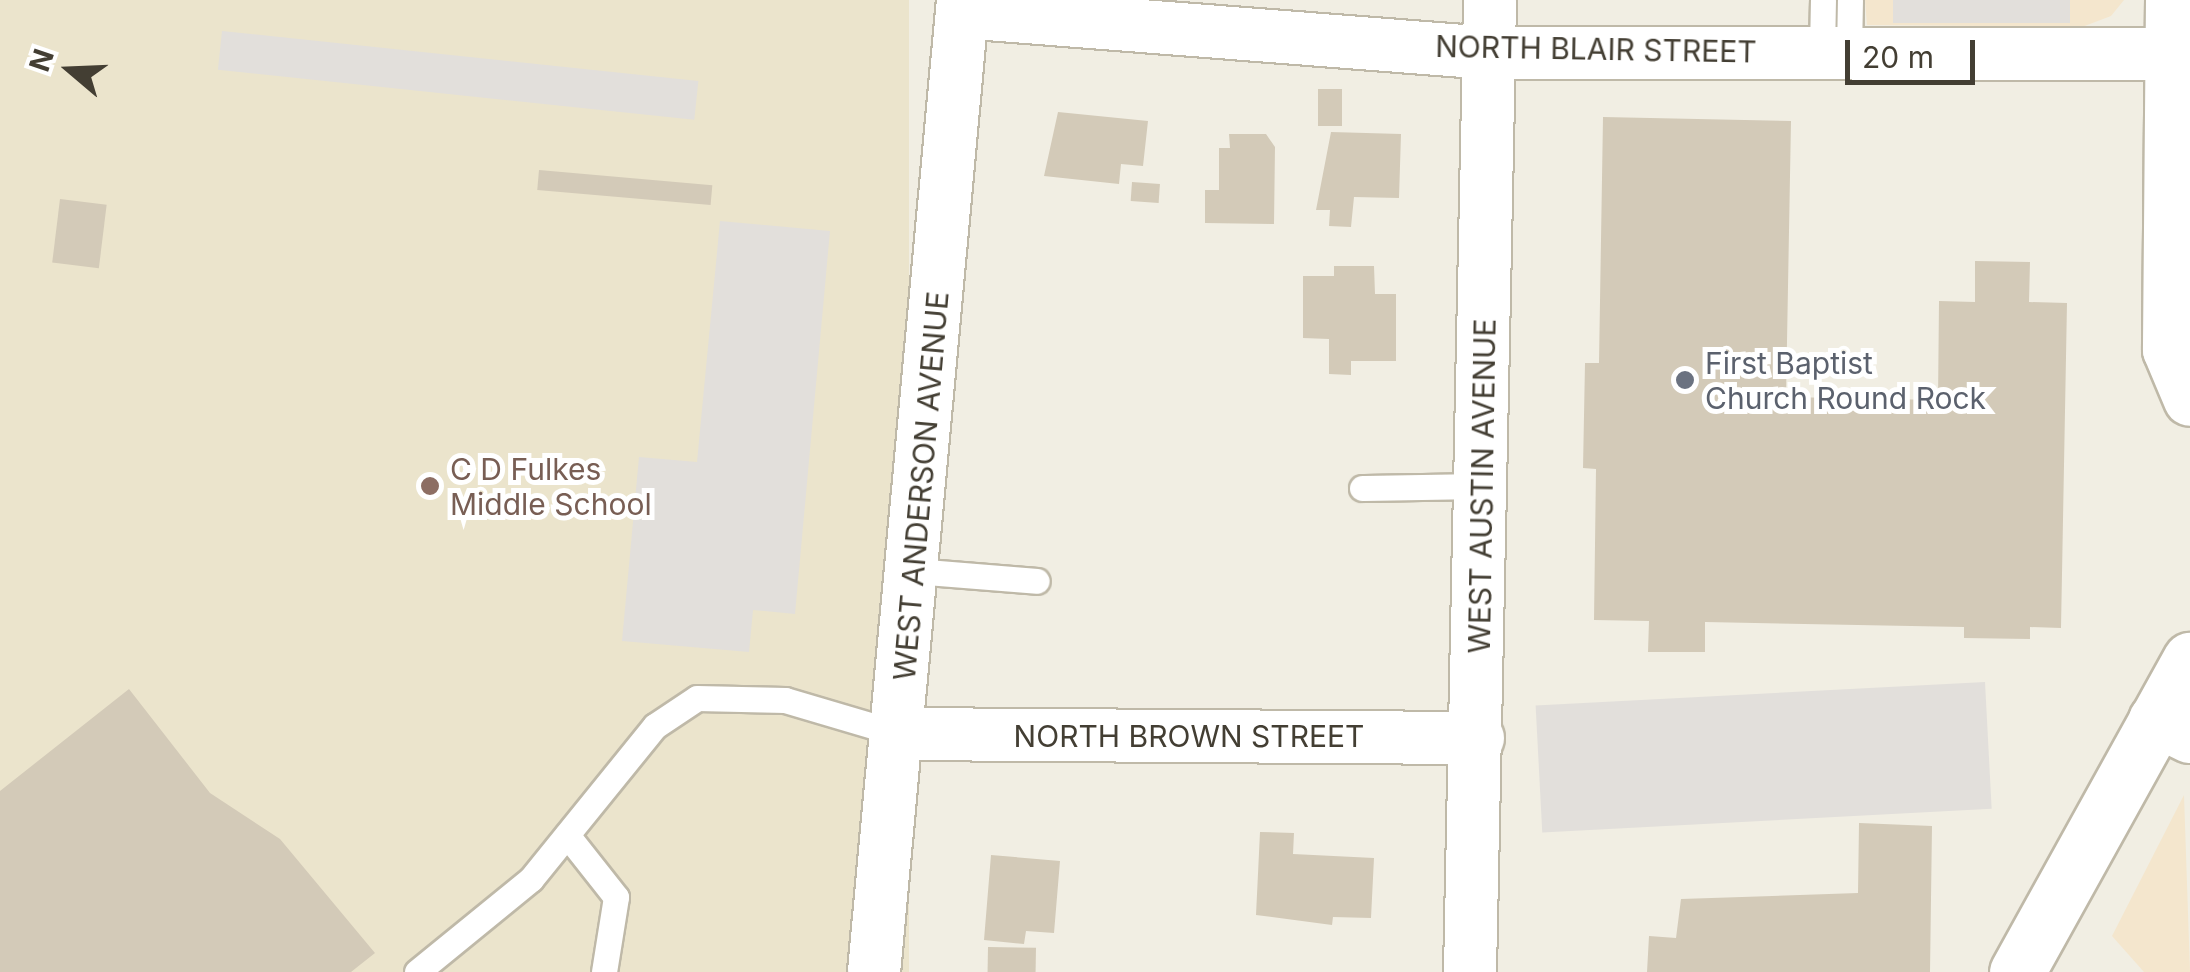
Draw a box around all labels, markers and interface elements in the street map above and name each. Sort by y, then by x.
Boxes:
north arrow [20,20,120,120]
scale bar [1850,20,1980,82]
street label: NORTH BLAIR STREET [1435,28,1757,70]
text: 20 m [1862,39,1934,75]
text: N [22,45,61,76]
street label: WEST ANDERSON AVENUE [886,290,956,682]
street label: WEST AUSTIN AVENUE [1461,318,1503,654]
place label: First Baptist Church Round Rock [1705,345,1986,416]
marker: First Baptist Church Round Rock [1674,369,1696,391]
place label: C D Fulkes Middle School [450,451,652,522]
marker: C D Fulkes Middle School [419,475,441,497]
street label: NORTH BROWN STREET [1014,718,1364,754]

